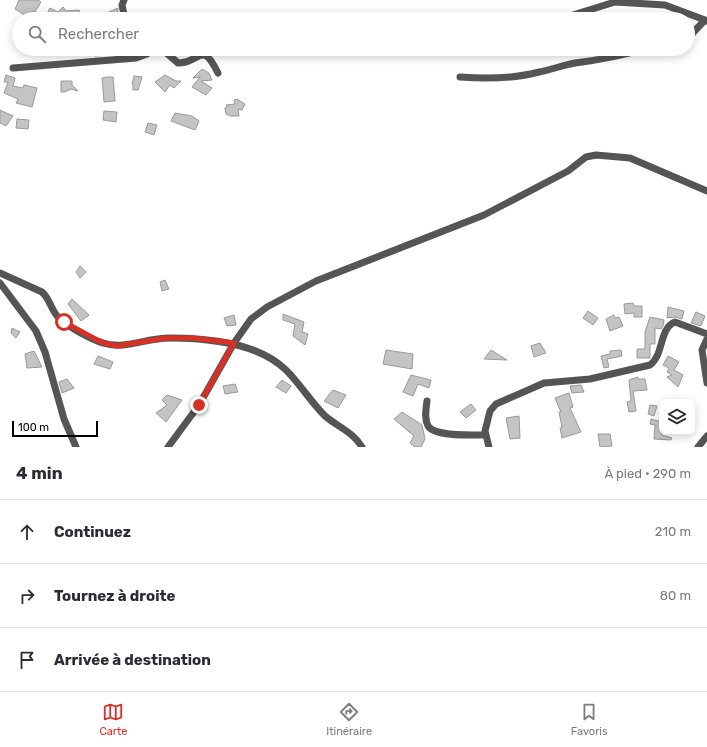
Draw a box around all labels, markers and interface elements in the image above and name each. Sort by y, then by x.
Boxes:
search box [12,12,695,56]
icon: search [26,23,48,45]
text: Rechercher [58,25,139,43]
route start [55,313,73,331]
route end [190,396,208,414]
map controls [659,399,695,435]
button: layers [659,399,695,435]
scale bar [12,419,98,438]
text: 100 m [18,421,49,434]
text: 4 min [16,463,63,483]
text: À pied · 290 m [605,466,691,481]
icon: ahead [16,521,38,543]
text: Continuez [54,523,131,541]
text: 210 m [655,524,691,539]
icon: right [16,585,38,607]
text: Tournez à droite [54,587,175,605]
text: 80 m [660,588,691,603]
icon: arrive [16,649,38,671]
text: Arrivée à destination [54,651,211,669]
tab: Carte [99,701,127,738]
tab: Itinéraire [326,701,372,738]
tab: Favoris [571,701,608,738]

